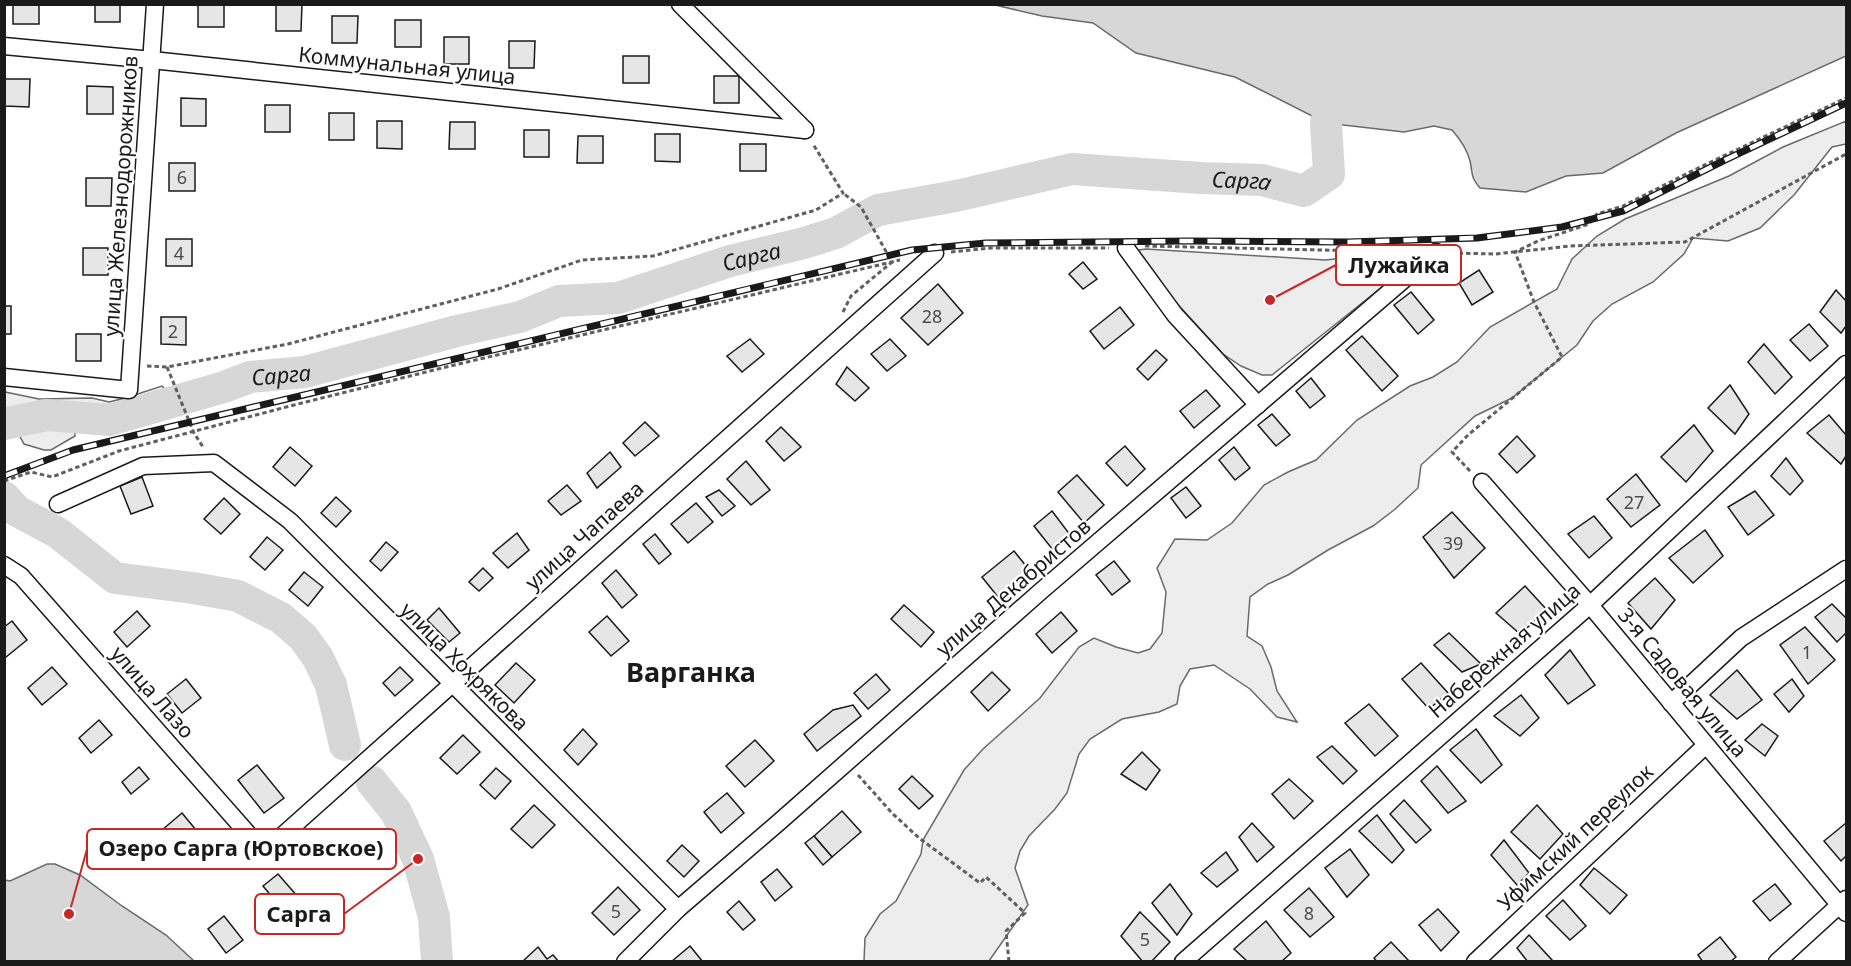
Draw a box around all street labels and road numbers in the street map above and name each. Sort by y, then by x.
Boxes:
street label: Коммунальная улица [297,40,517,90]
street label: улица Железнодорожников [96,55,144,337]
street label: улица Чапаева [519,474,649,596]
street label: улица Декабристов [930,512,1096,662]
street label: Набережная улица [1422,576,1586,724]
street label: улица Хохрякова [395,596,535,736]
street label: 3-я Садовая улица [1612,601,1754,763]
street label: улица Лазо [105,640,201,744]
street label: Уфимский переулок [1491,758,1659,916]

